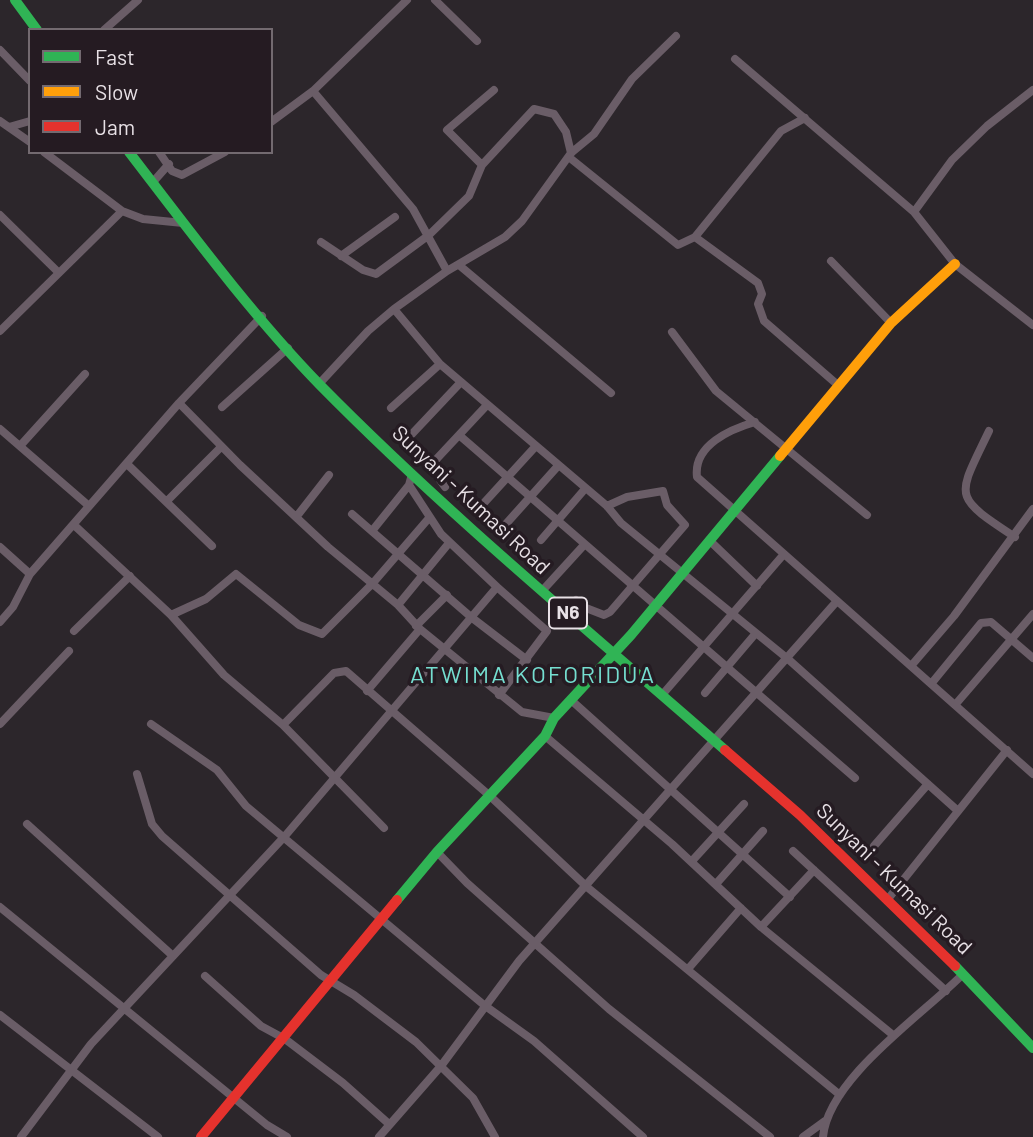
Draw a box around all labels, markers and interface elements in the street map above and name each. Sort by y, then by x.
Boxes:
legend [28,28,273,154]
text: Fast [95,44,135,69]
text: Slow [95,79,138,104]
text: Jam [95,114,135,139]
street label: Sunyani - Kumasi Road [387,420,555,580]
road number: N6 [549,598,587,628]
district label: ATWIMA KOFORIDUA [412,661,654,689]
street label: Sunyani - Kumasi Road [811,798,977,960]

